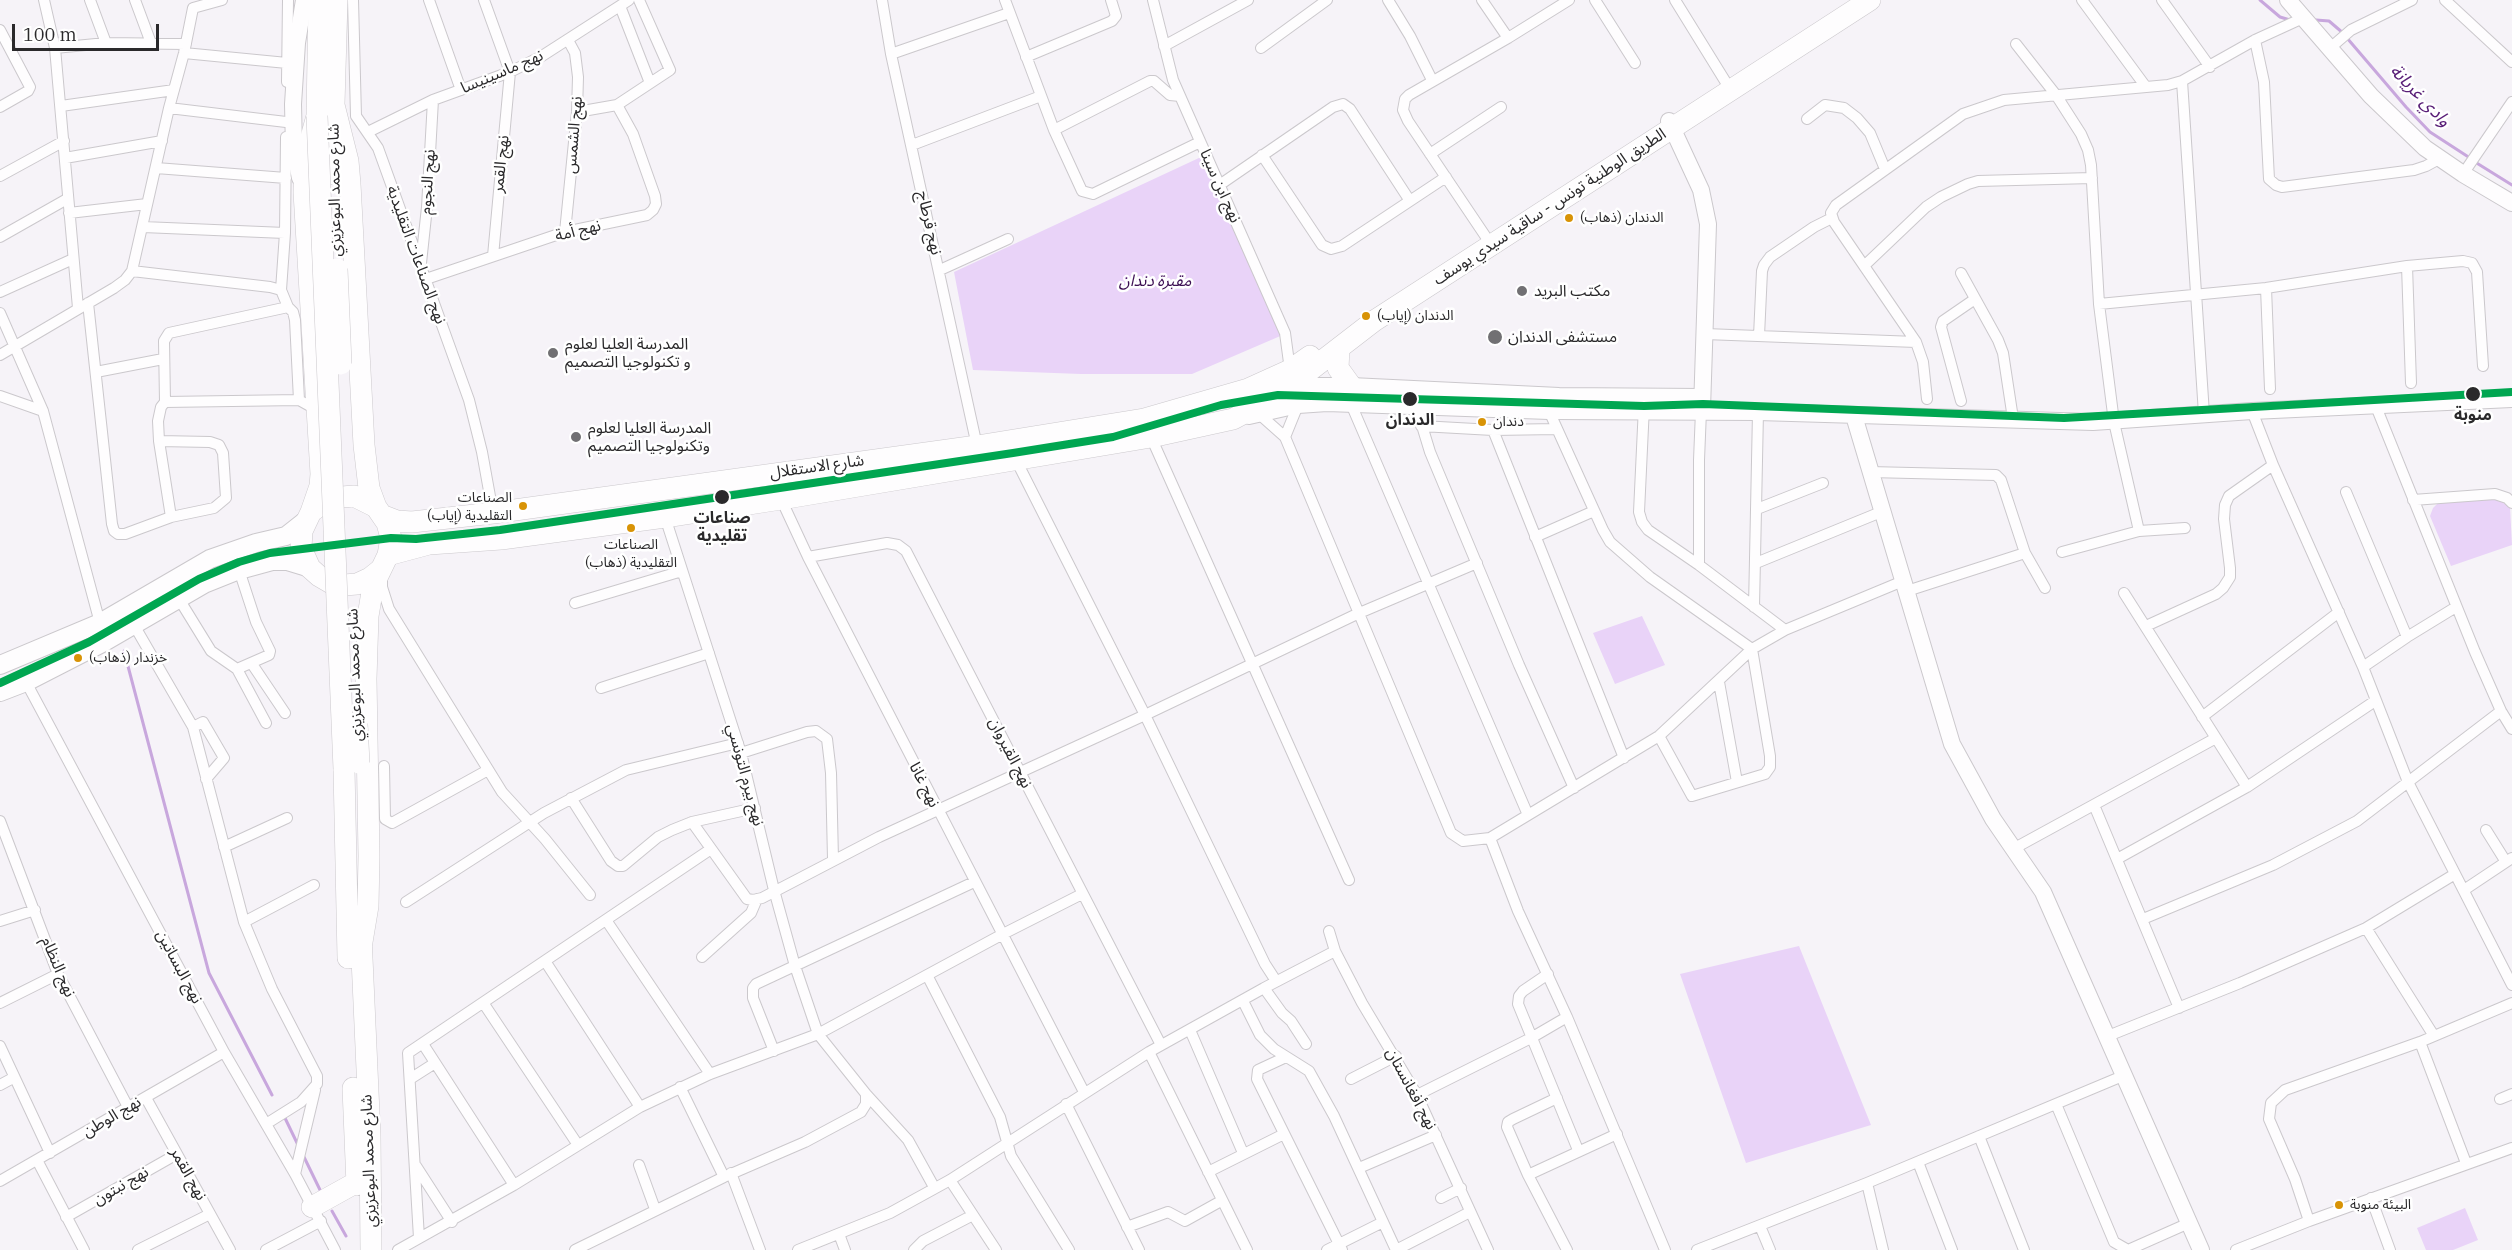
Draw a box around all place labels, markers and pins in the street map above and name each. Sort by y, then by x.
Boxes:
place label: الدندان (ذهاب) [1580,210,1664,226]
marker: الدندان (ذهاب) [1563,212,1575,224]
place label: مكتب البريد [1534,281,1610,301]
marker: مكتب البريد [1515,284,1529,298]
place label: الدندان (إياب) [1377,308,1453,324]
marker: الدندان (إياب) [1360,310,1372,322]
place label: مستشفى الدندان [1508,327,1617,347]
marker: مستشفى الدندان [1486,328,1504,346]
place label: المدرسة العليا لعلوم و تكنولوجيا التصميم [565,334,691,372]
marker: المدرسة العليا لعلوم و تكنولوجيا التصميم [546,346,560,360]
marker: منوبة [2464,385,2482,403]
marker: الدندان [1401,390,1419,408]
place label: منوبة [2454,405,2492,425]
place label: الدندان [1386,410,1434,430]
place label: دندان [1493,414,1524,430]
marker: دندان [1476,416,1488,428]
place label: المدرسة العليا لعلوم وتكنولوجيا التصميم [588,418,711,456]
marker: المدرسة العليا لعلوم وتكنولوجيا التصميم [569,430,583,444]
marker: صناعات تقليدية [713,488,731,506]
place label: الصناعات التقليدية (إياب) [427,490,512,522]
marker: الصناعات التقليدية (إياب) [517,500,529,512]
place label: صناعات تقليدية [693,508,751,546]
marker: الصناعات التقليدية (ذهاب) [625,522,637,534]
place label: الصناعات التقليدية (ذهاب) [585,537,677,570]
place label: خزندار (ذهاب) [89,650,167,666]
marker: خزندار (ذهاب) [72,652,84,664]
place label: البيئة منوبة [2350,1197,2411,1213]
marker: البيئة منوبة [2333,1199,2345,1211]

